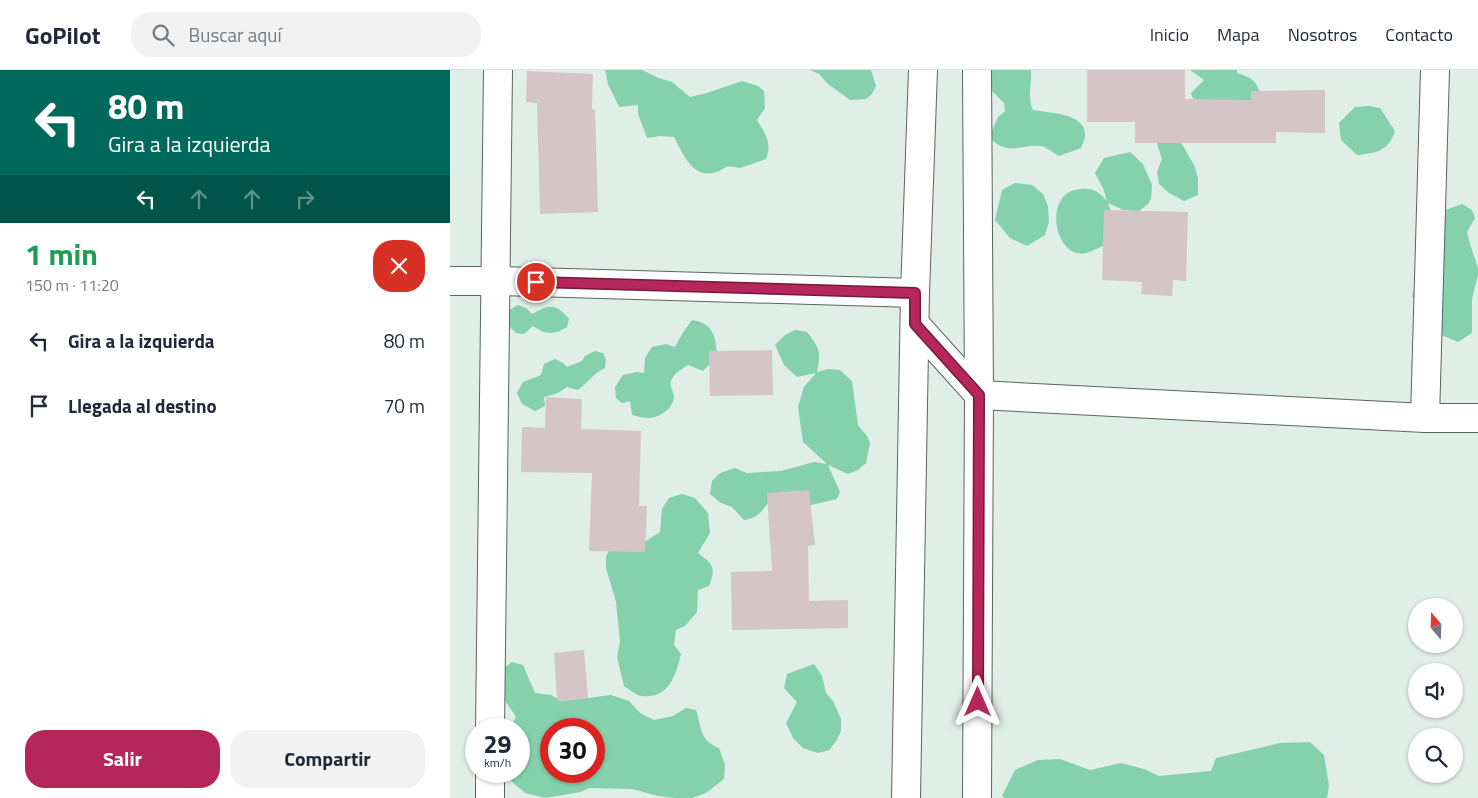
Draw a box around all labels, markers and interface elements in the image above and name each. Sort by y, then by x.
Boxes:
search box [131,12,481,57]
text: GoPilot [25,17,101,53]
text: Buscar aquí [189,20,282,49]
icon: search [149,21,177,49]
text: Inicio [1150,21,1189,48]
text: Mapa [1217,21,1260,48]
text: Nosotros [1288,21,1357,48]
text: Contacto [1385,21,1453,48]
text: 80 m [108,79,184,133]
icon: left [25,90,90,155]
text: Gira a la izquierda [108,127,271,161]
icon: left [132,185,160,213]
icon: ahead [185,185,213,213]
icon: ahead [238,185,266,213]
icon: right [291,185,319,213]
text: 1 min [25,231,98,277]
button: close [373,240,425,292]
pin [515,261,557,303]
icon: arrive [522,268,550,296]
text: 150 m · 11:20 [25,273,119,297]
text: Gira a la izquierda [68,326,215,355]
text: 80 m [384,326,425,355]
icon: left [25,327,53,355]
text: Llegada al destino [68,391,217,420]
text: 70 m [384,391,425,420]
icon: arrive [25,392,53,420]
north arrow [1408,598,1462,652]
map controls [1408,598,1463,783]
button: sound [1408,663,1463,718]
position arrow [951,675,1003,727]
speed limit sign: 30 [540,718,605,783]
text: 29 [483,725,512,763]
button: search [1408,728,1463,783]
button: Salir [25,730,220,788]
button: Compartir [230,730,425,788]
text: km/h [484,753,511,772]

